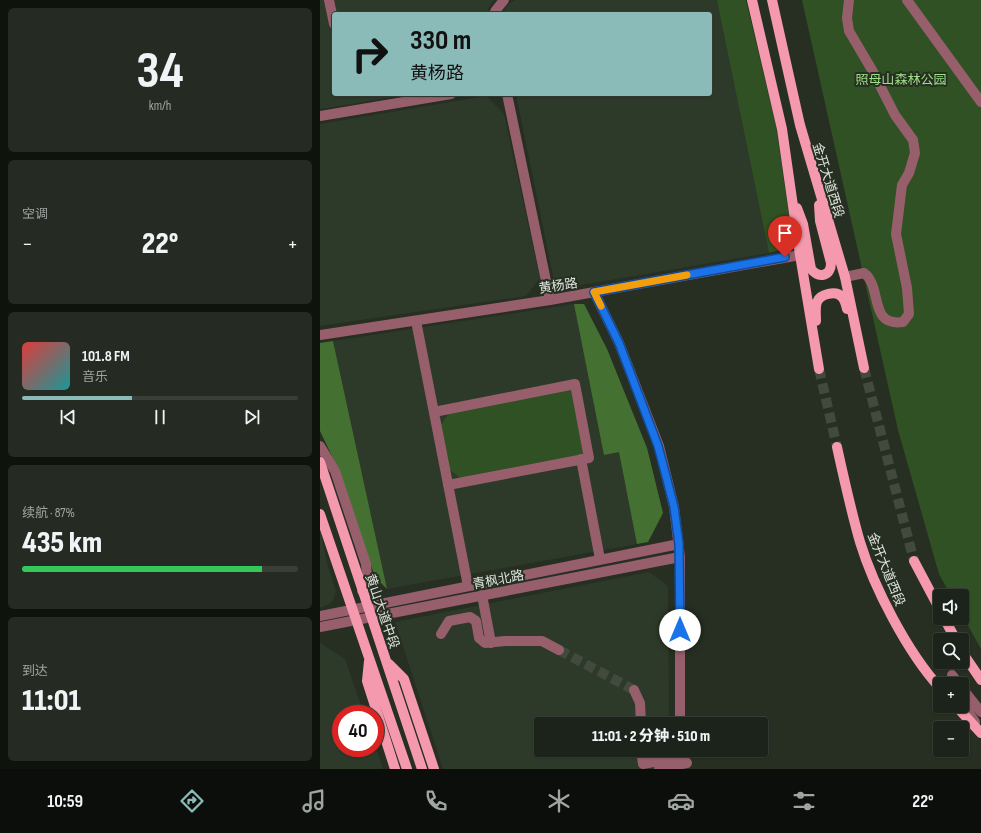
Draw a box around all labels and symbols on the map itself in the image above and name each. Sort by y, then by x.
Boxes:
park label: 照母山森林公园 [855,72,947,88]
street label: 金开大道西段 [809,141,847,220]
pin [768,216,802,257]
street label: 黄杨路 [538,275,579,297]
street label: 金开大道西段 [864,530,908,609]
street label: 青枫北路 [471,567,525,593]
street label: 黄山大道中段 [362,572,402,651]
position arrow [659,609,701,651]
speed limit sign: 40 [332,705,384,757]

